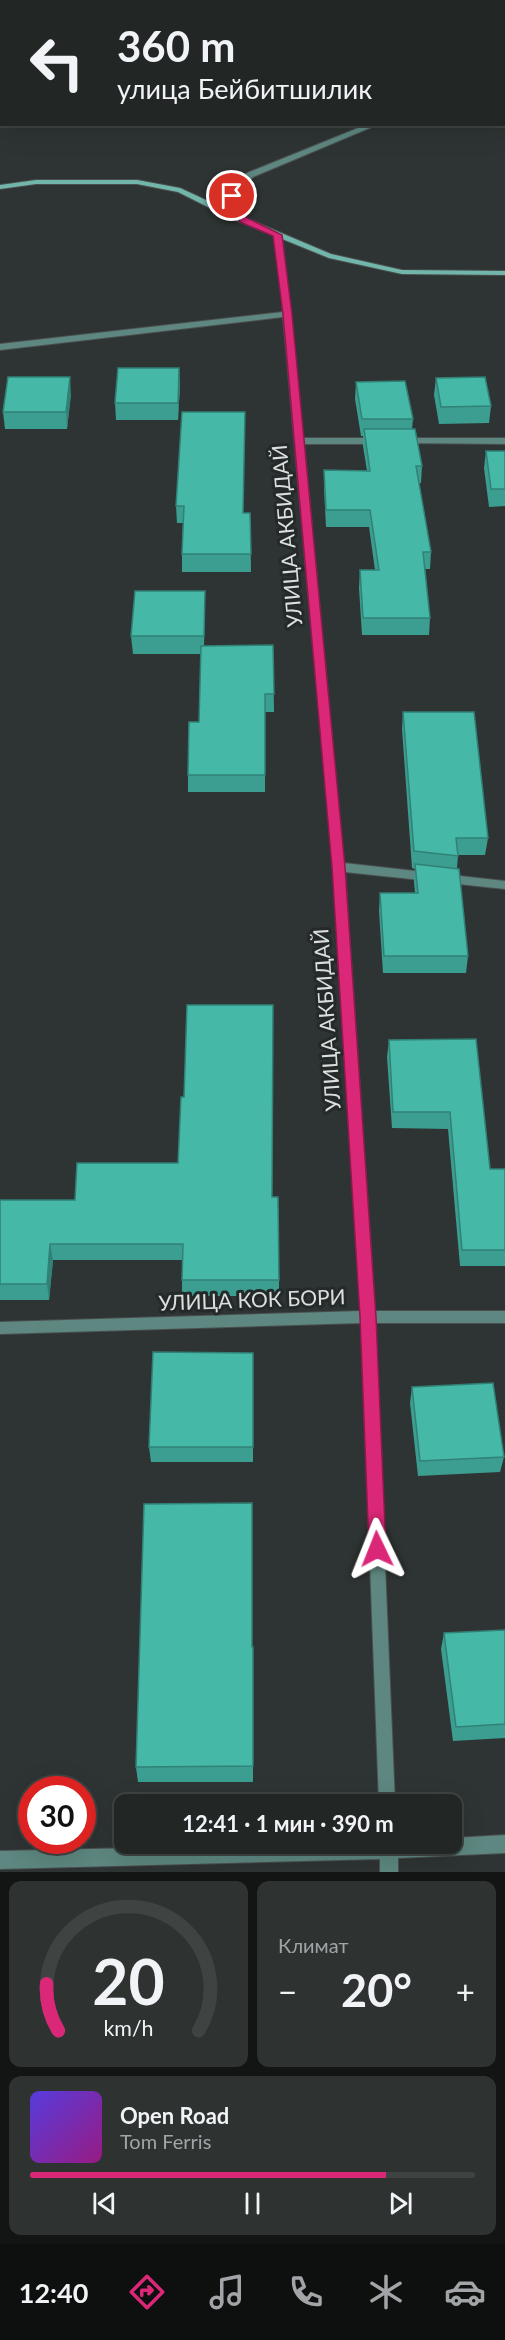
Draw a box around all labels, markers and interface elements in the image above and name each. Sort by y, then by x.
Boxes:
text: 360 m [117,21,235,71]
icon: left [18,24,96,102]
text: улица Бейбитшилик [117,72,372,105]
pin [206,170,257,221]
icon: arrive [215,179,248,212]
street label: УЛИЦА АКБИДАЙ [266,444,306,628]
street label: УЛИЦА АКБИДАЙ [307,928,345,1112]
street label: УЛИЦА КОК БОРИ [158,1283,346,1315]
position arrow [345,1517,409,1581]
speed limit sign: 30 [18,1776,96,1854]
text: 12:41 · 1 мин · 390 m [182,1810,394,1837]
text: Климат [278,1933,349,1957]
text: 20 [92,1943,165,2018]
text: 20° [341,1963,412,2017]
text: − [278,1971,297,2011]
text: + [456,1971,475,2011]
text: km/h [103,2015,154,2041]
text: Open Road [120,2102,229,2129]
text: Tom Ferris [120,2129,211,2153]
icon: previous [88,2187,121,2220]
icon: pause [236,2187,269,2220]
icon: next [384,2187,417,2220]
icon: directions [126,2271,168,2313]
icon: music [206,2271,248,2313]
icon: phone [285,2271,327,2313]
icon: climate [365,2271,407,2313]
icon: car [444,2271,486,2313]
text: 12:40 [19,2276,88,2309]

